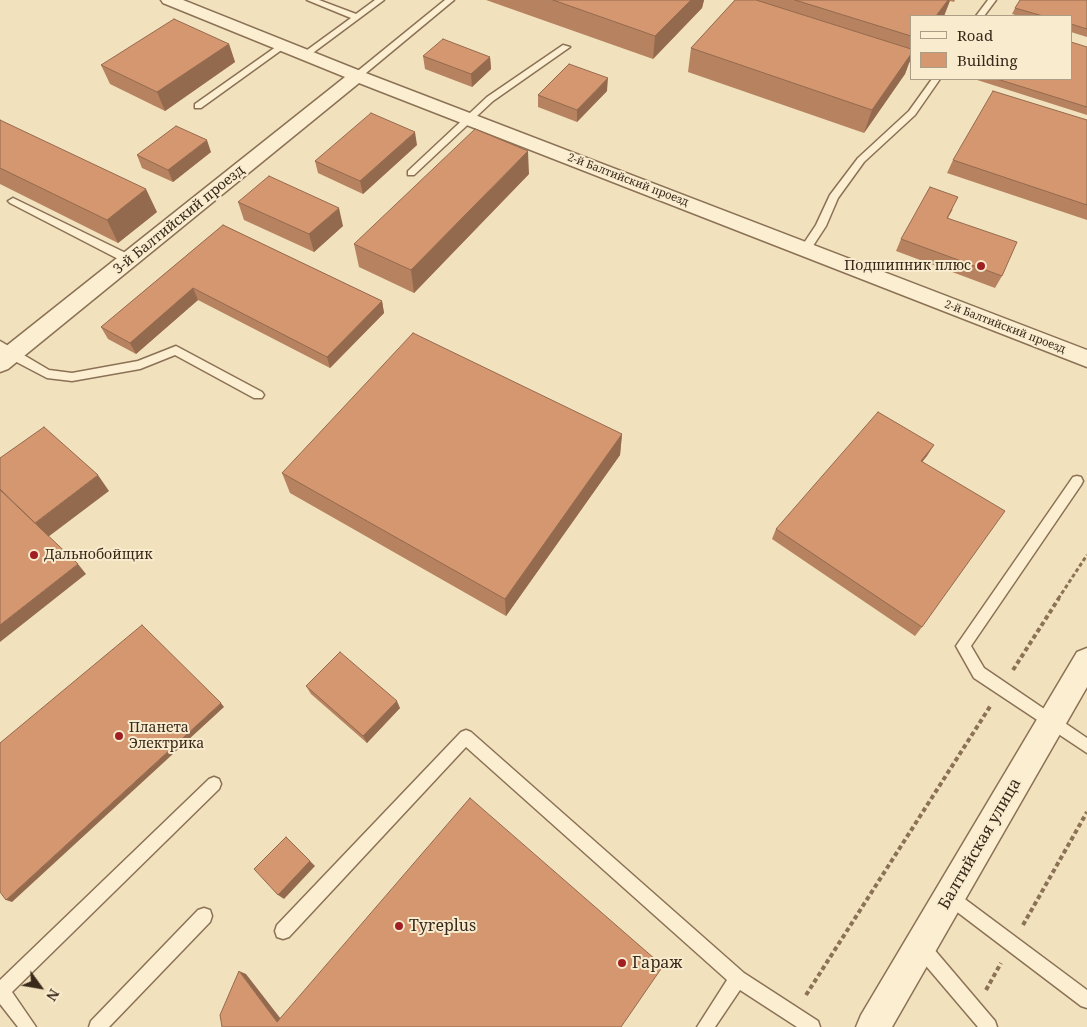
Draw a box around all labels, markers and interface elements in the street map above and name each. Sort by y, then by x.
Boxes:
legend [910,15,1072,80]
text: Road [957,25,993,45]
text: Building [957,50,1018,70]
street label: 2-й Балтийский проезд [566,151,690,209]
street label: 3-й Балтийский проезд [110,162,248,278]
place label: Подшипник плюс [844,258,971,274]
marker: Подшипник плюс [975,260,987,272]
street label: 2-й Балтийский проезд [943,298,1067,356]
place label: Дальнобойщик [44,547,153,563]
marker: Дальнобойщик [28,549,40,561]
place label: Планета Электрика [129,720,204,752]
marker: Планета Электрика [113,730,125,742]
street label: Балтийская улица [935,775,1025,913]
place label: Tyreplus [409,916,476,936]
marker: Tyreplus [393,920,405,932]
place label: Гараж [632,953,682,973]
marker: Гараж [616,957,628,969]
north arrow [15,962,65,1012]
text: N [42,985,64,1005]

